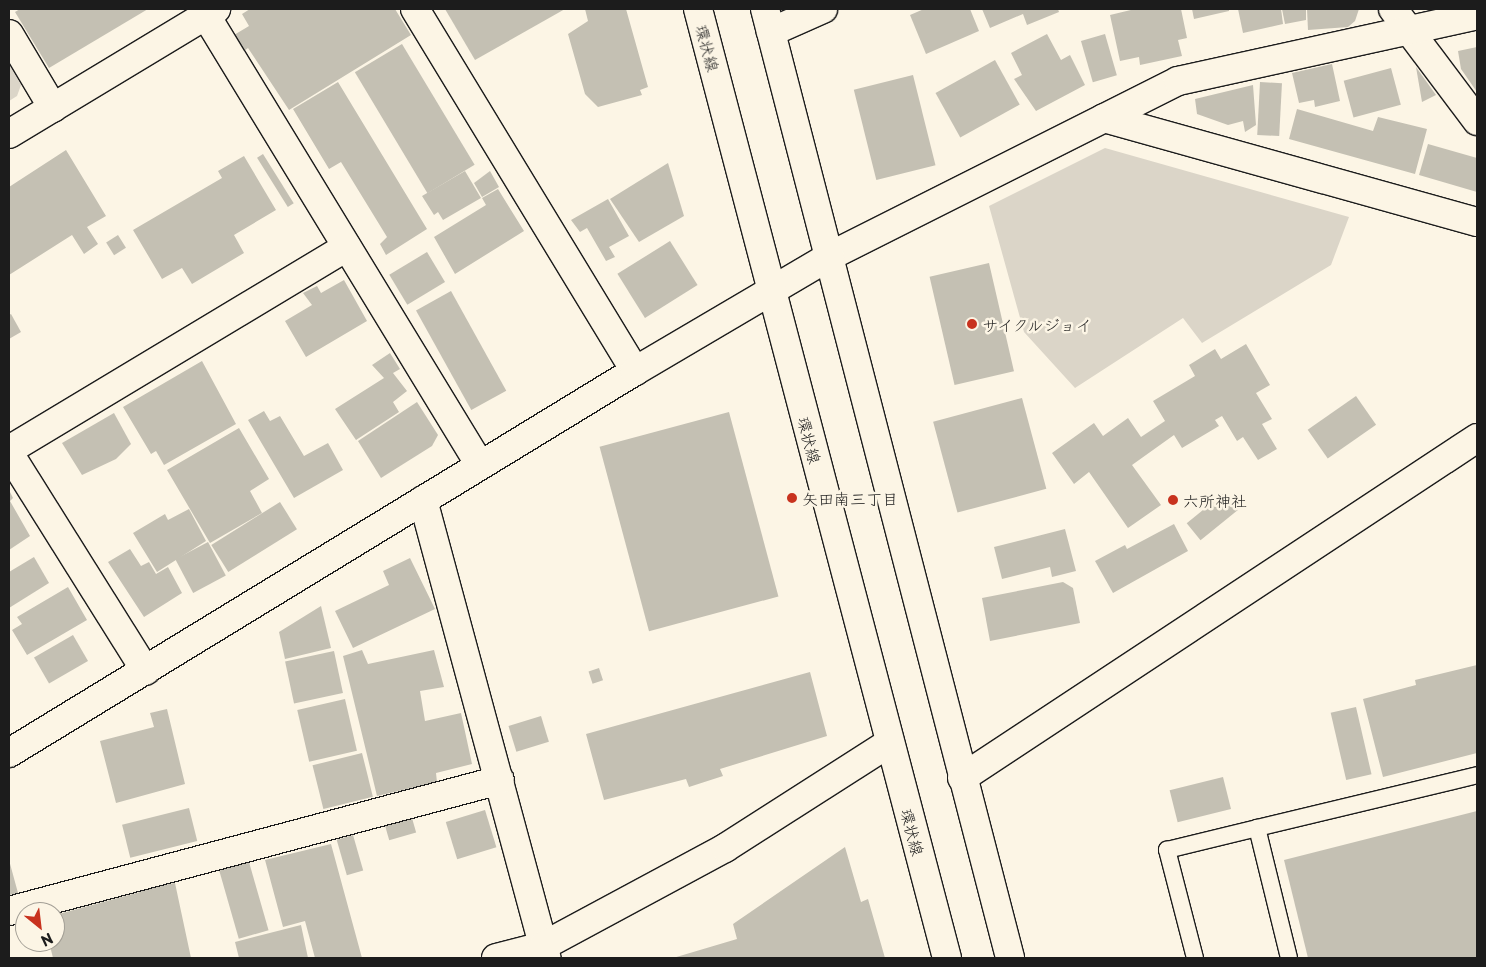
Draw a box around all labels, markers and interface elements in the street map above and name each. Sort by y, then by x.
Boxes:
street label: 環状線 [693,22,723,74]
place label: サイクルジョイ [982,314,1094,334]
marker: サイクルジョイ [966,318,978,330]
street label: 環状線 [795,414,825,466]
place label: 矢田南三丁目 [802,488,898,508]
place label: 六所神社 [1183,490,1247,510]
marker: 矢田南三丁目 [786,492,798,504]
marker: 六所神社 [1167,494,1179,506]
street label: 環状線 [898,806,928,858]
north arrow [15,902,65,952]
text: N [37,928,57,952]

